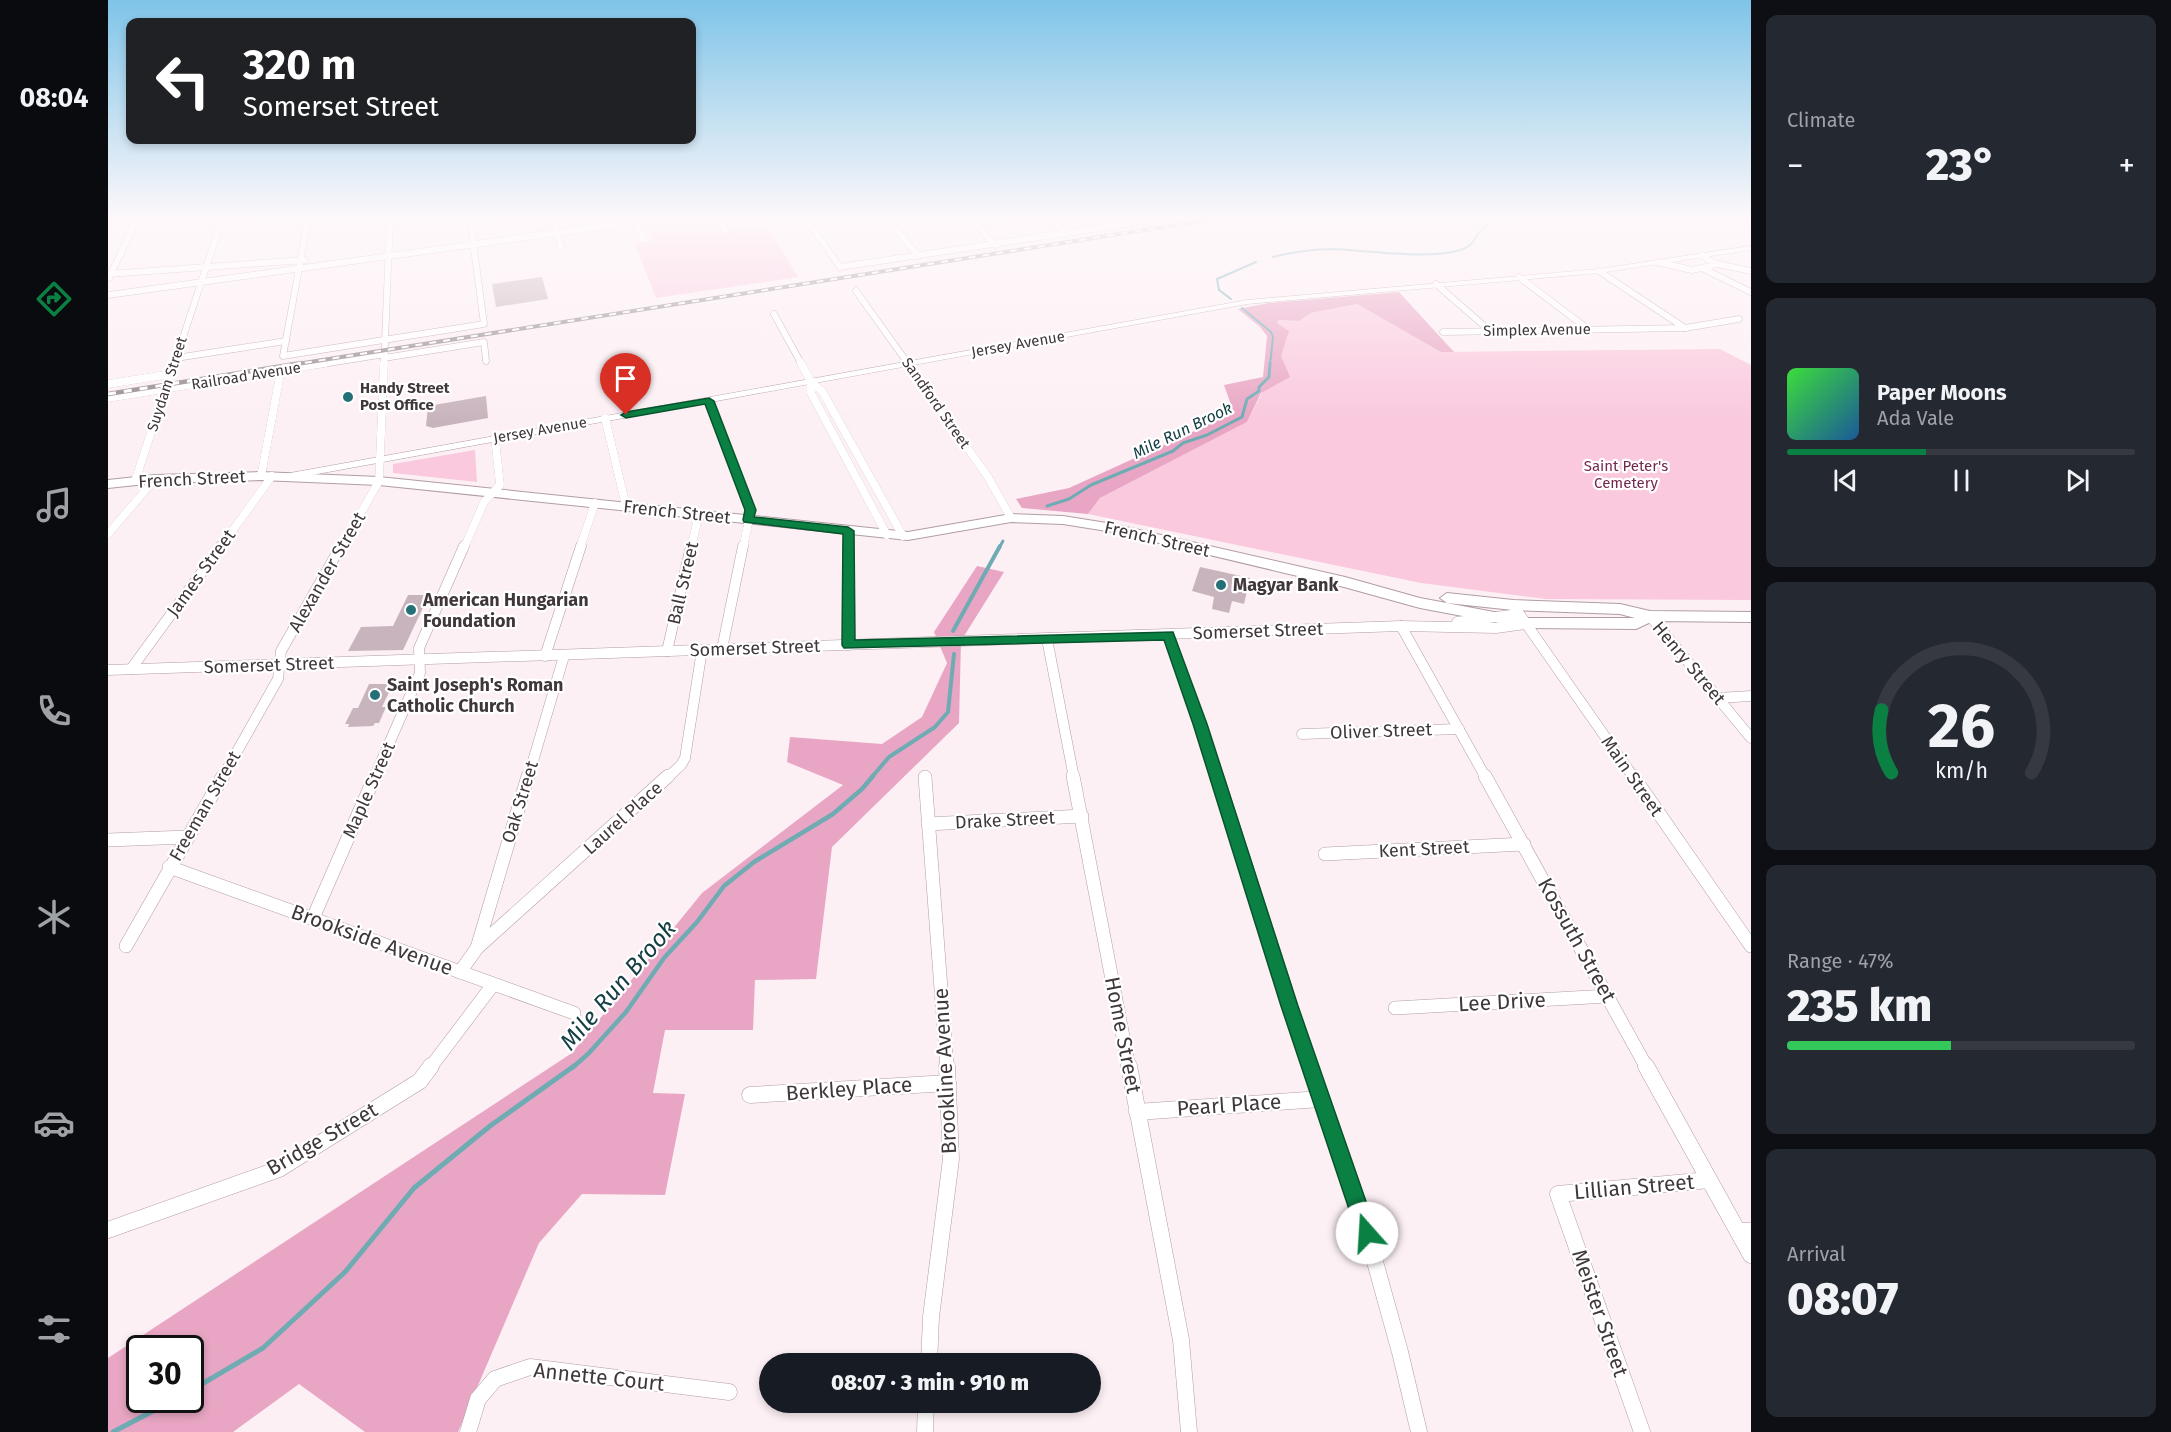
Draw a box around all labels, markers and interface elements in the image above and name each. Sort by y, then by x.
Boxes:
text: 320 m [243,40,356,90]
icon: left [144,42,222,120]
text: 08:04 [19,82,89,114]
text: Somerset Street [243,91,439,123]
text: Climate [1787,108,1855,132]
text: 23° [1926,138,1996,192]
text: − [1787,146,1804,186]
text: + [2119,146,2135,186]
icon: directions [33,278,75,320]
street label: Simplex Avenue [1483,320,1591,340]
street label: Jersey Avenue [970,327,1066,361]
street label: Suydam Street [143,334,191,434]
pin [600,353,651,415]
street label: Sandford Street [898,354,974,452]
street label: Railroad Avenue [190,358,302,394]
icon: arrive [609,362,642,395]
place label: Handy Street Post Office [360,379,450,414]
text: Paper Moons [1877,379,2007,406]
marker: Handy Street Post Office [341,390,355,404]
water label: Mile Run Brook [1129,398,1235,463]
text: Ada Vale [1877,406,1954,430]
street label: Jersey Avenue [492,413,588,447]
park label: Saint Peter's Cemetery [1584,457,1668,492]
icon: previous [1829,464,1862,497]
icon: pause [1945,464,1978,497]
icon: next [2061,464,2094,497]
street label: French Street [138,465,247,493]
icon: music [33,484,75,526]
street label: French Street [622,495,732,529]
street label: Alexander Street [284,508,371,636]
street label: French Street [1102,516,1212,562]
street label: James Street [162,525,240,621]
street label: Ball Street [663,539,703,627]
place label: Magyar Bank [1233,574,1339,596]
marker: Magyar Bank [1214,578,1228,592]
place label: American Hungarian Foundation [422,589,589,632]
marker: American Hungarian Foundation [404,603,418,617]
street label: Henry Street [1648,617,1731,710]
street label: Somerset Street [1192,618,1324,644]
street label: Somerset Street [689,635,821,661]
street label: Somerset Street [203,652,335,678]
place label: Saint Joseph's Roman Catholic Church [387,674,564,717]
marker: Saint Joseph's Roman Catholic Church [368,688,382,702]
text: 26 [1927,689,1995,764]
icon: phone [33,690,75,732]
street label: Oliver Street [1330,718,1433,744]
street label: Main Street [1596,732,1668,821]
street label: Maple Street [338,738,400,842]
street label: Freeman Street [165,747,246,865]
street label: Oak Street [497,758,543,846]
text: km/h [1934,758,1988,784]
street label: Laurel Place [579,777,667,859]
street label: Drake Street [954,806,1056,834]
street label: Kent Street [1378,836,1470,862]
street label: Kossuth Street [1532,873,1622,1007]
icon: climate [33,896,75,938]
street label: Brookside Avenue [287,899,457,981]
water label: Mile Run Brook [554,914,682,1056]
text: Range · 47% [1787,949,1894,973]
street label: Home Street [1099,974,1147,1096]
text: 235 km [1787,979,1932,1033]
street label: Brookline Avenue [928,987,962,1155]
street label: Lee Drive [1458,987,1546,1017]
street label: Berkley Place [785,1072,913,1106]
street label: Pearl Place [1176,1088,1282,1122]
street label: Bridge Street [262,1097,383,1181]
icon: car [33,1102,75,1144]
street label: Lillian Street [1573,1169,1696,1205]
position arrow [1335,1201,1399,1265]
text: Arrival [1787,1242,1846,1266]
street label: Meister Street [1566,1246,1634,1380]
text: 08:07 [1787,1272,1898,1326]
icon: filters [33,1308,75,1350]
speed limit sign: 30 [126,1335,204,1413]
street label: Annette Court [532,1357,666,1397]
text: 08:07 · 3 min · 910 m [831,1369,1029,1396]

